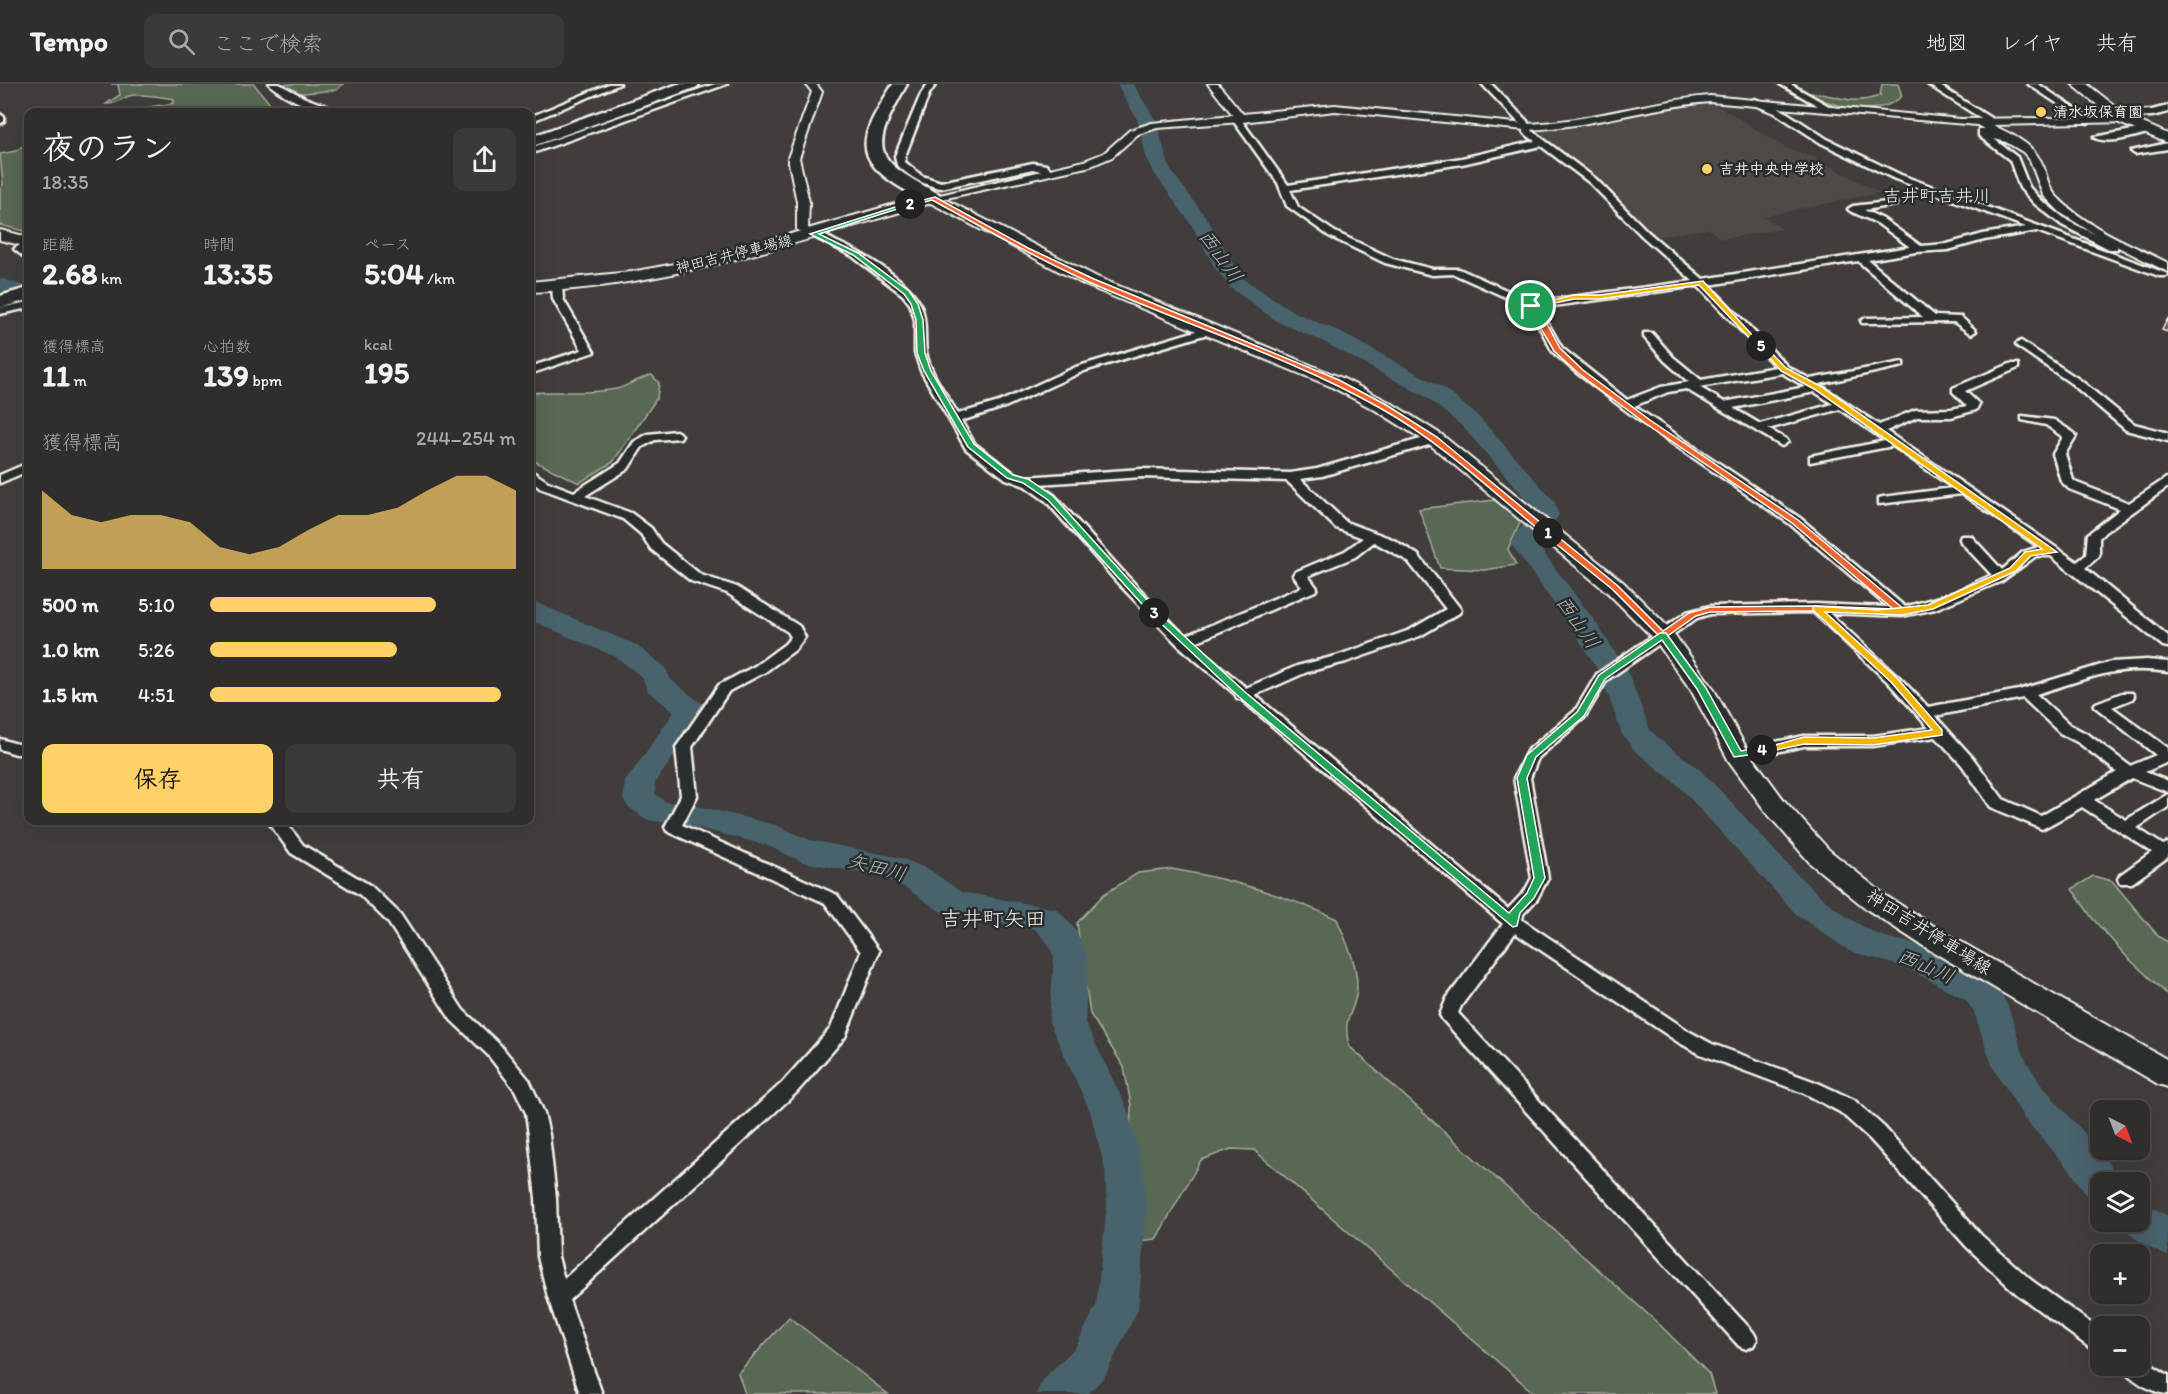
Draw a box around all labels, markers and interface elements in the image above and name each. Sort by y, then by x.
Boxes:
search box [144,14,564,68]
text: Tempo [30,24,108,58]
icon: search [165,25,198,58]
text: ここで検索 [213,30,323,57]
text: 地図 [1926,30,1968,55]
text: レイヤ [2001,30,2063,55]
text: 共有 [2096,30,2138,55]
place label: 清水坂保育園 [2053,103,2143,121]
marker: 清水坂保育園 [2034,105,2048,119]
text: 夜のラン [42,128,174,167]
button: share [453,128,516,191]
place label: 吉井中央中学校 [1719,160,1824,178]
marker: 吉井中央中学校 [1700,162,1714,176]
text: 18:35 [42,170,89,194]
district label: 吉井町吉井川 [1883,185,1991,207]
pin: 2 [895,189,925,219]
text: 2 [906,194,914,213]
water label: 西山川 [1194,225,1248,287]
street label: 神田吉井停車場線 [674,231,794,277]
text: 距離 [42,235,74,254]
text: 時間 [203,235,235,254]
text: ペース [364,235,411,254]
text: 2.68 [42,255,97,292]
text: 13:35 [203,255,273,292]
text: 5:04 [364,255,424,292]
text: km [97,269,122,288]
text: /km [424,269,455,288]
pin [1505,280,1556,331]
icon: arrive [1514,289,1547,322]
pin: 5 [1746,331,1776,361]
text: kcal [364,335,392,354]
text: 5 [1757,336,1765,355]
text: 獲得標高 [42,337,106,356]
text: 心拍数 [203,337,251,356]
text: 195 [364,354,409,391]
text: 11 [42,357,70,394]
text: 139 [203,357,249,394]
text: m [70,371,87,390]
text: bpm [249,371,282,390]
text: 244–254 m [416,426,516,450]
text: 獲得標高 [42,430,122,454]
pin: 1 [1533,518,1563,548]
text: 1 [1544,523,1552,542]
water label: 西山川 [1551,591,1605,653]
text: 500 m [42,593,98,617]
text: 5:10 [138,593,175,617]
pin: 3 [1139,598,1169,628]
text: 3 [1150,603,1158,622]
text: 1.0 km [42,638,99,662]
text: 5:26 [138,638,175,662]
text: 1.5 km [42,683,98,707]
text: 4:51 [138,683,175,707]
pin: 4 [1747,735,1777,765]
text: 4 [1757,740,1767,759]
button: 保存 [42,744,273,813]
button: 共有 [285,744,516,813]
water label: 矢田川 [845,848,909,886]
street label: 神田吉井停車場線 [1862,885,1996,979]
district label: 吉井町矢田 [941,906,1046,931]
water label: 西山川 [1894,943,1958,989]
north arrow [2090,1100,2150,1160]
map controls [2090,1100,2150,1376]
button: layers [2090,1172,2150,1232]
button: + [2090,1244,2150,1304]
button: − [2090,1316,2150,1376]

